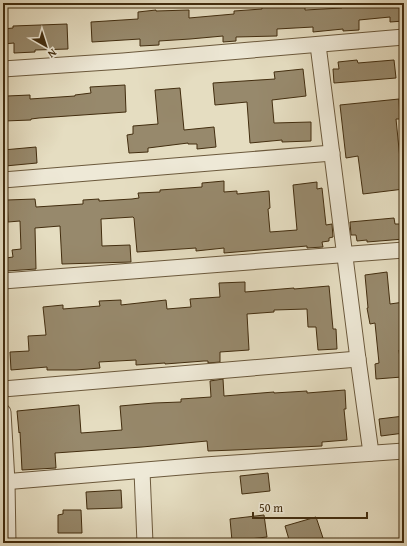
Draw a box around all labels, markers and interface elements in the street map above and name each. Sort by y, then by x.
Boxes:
north arrow [26,26,66,66]
text: N [44,45,60,63]
scale bar [253,494,367,520]
text: 50 m [259,499,283,516]

